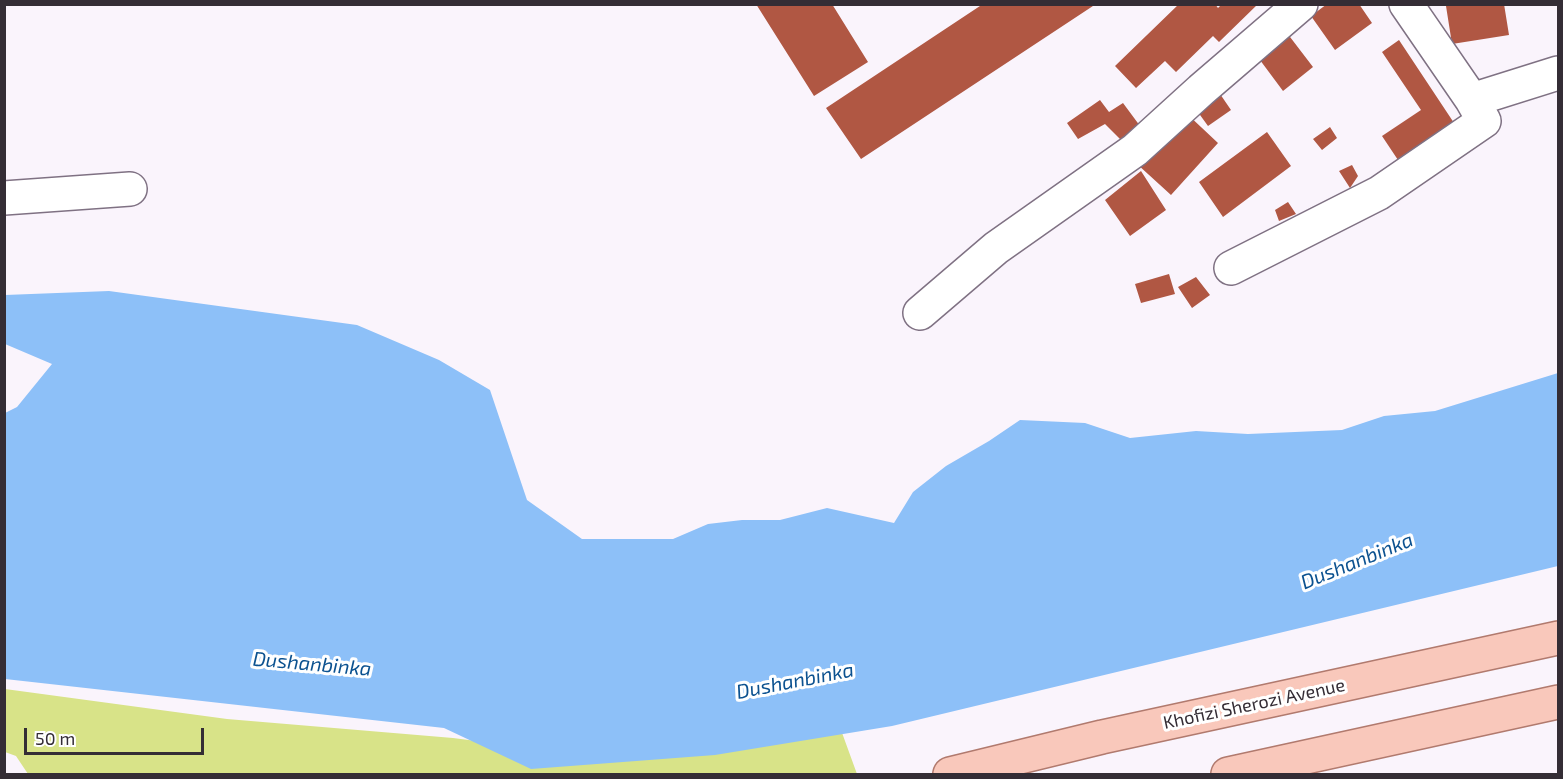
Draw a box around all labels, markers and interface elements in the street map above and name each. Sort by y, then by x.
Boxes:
water label: Dushanbinka [1297,528,1417,594]
water label: Dushanbinka [252,647,372,681]
water label: Dushanbinka [734,658,856,704]
street label: Khofizi Sherozi Avenue [1161,674,1347,734]
scale bar [27,716,207,754]
text: 50 m [35,727,75,749]

